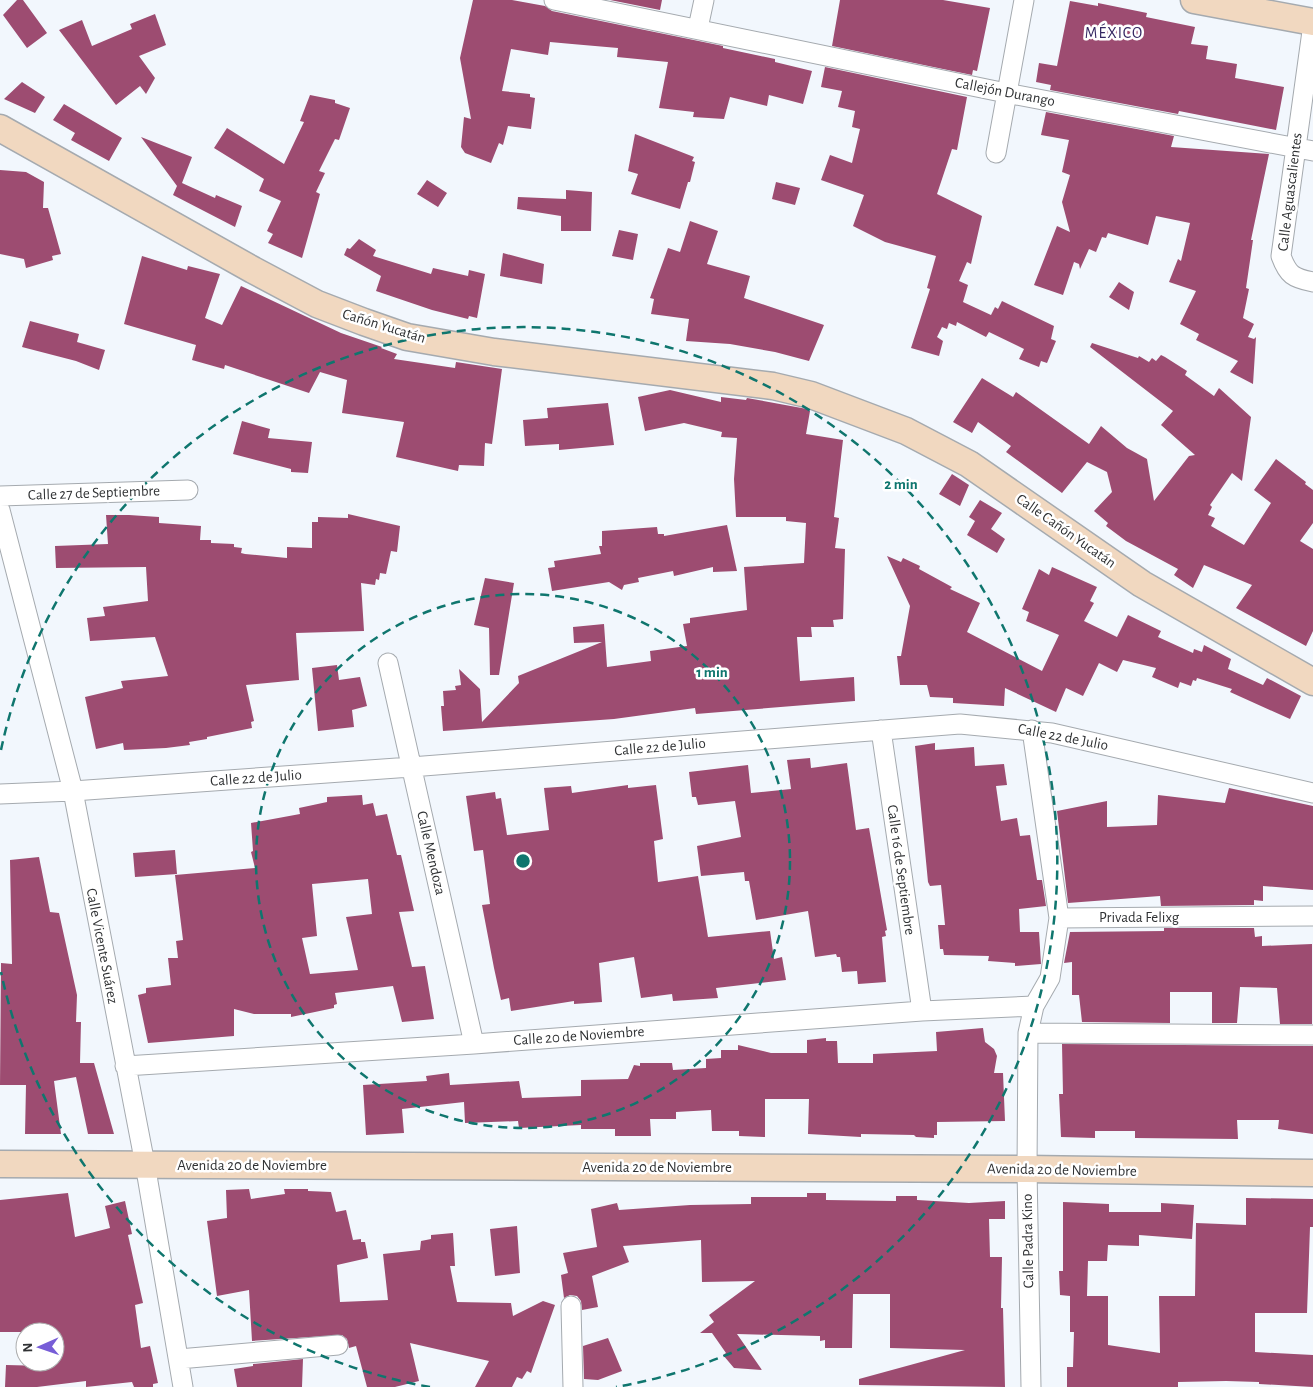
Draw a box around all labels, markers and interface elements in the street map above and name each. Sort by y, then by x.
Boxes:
district label: MÉXICO [1085,23,1143,41]
street label: Callejón Durango [954,75,1056,109]
street label: Calle Aguascalientes [1275,132,1305,252]
street label: Cañón Yucatán [341,306,427,346]
text: 2 min [884,477,918,492]
street label: Calle 27 de Septiembre [28,483,160,503]
street label: Calle Cañón Yucatán [1013,491,1119,571]
text: 1 min [696,665,728,680]
street label: Calle 22 de Julio [1017,721,1109,753]
street label: Calle 22 de Julio [614,736,706,758]
street label: Calle 22 de Julio [210,767,302,789]
street label: Calle 16 de Septiembre [884,804,918,936]
street label: Calle Mendoza [414,810,448,897]
centre of rings [514,852,532,870]
street label: Calle Vicente Suárez [83,887,121,1005]
street label: Privada Felixg [1099,910,1180,925]
street label: Calle 20 de Noviembre [513,1024,645,1048]
street label: Avenida 20 de Noviembre [177,1158,327,1173]
street label: Avenida 20 de Noviembre [582,1160,732,1175]
street label: Avenida 20 de Noviembre [987,1161,1137,1179]
street label: Calle Padra Kino [1020,1194,1036,1288]
north arrow [15,1322,65,1372]
text: N [21,1342,35,1353]

